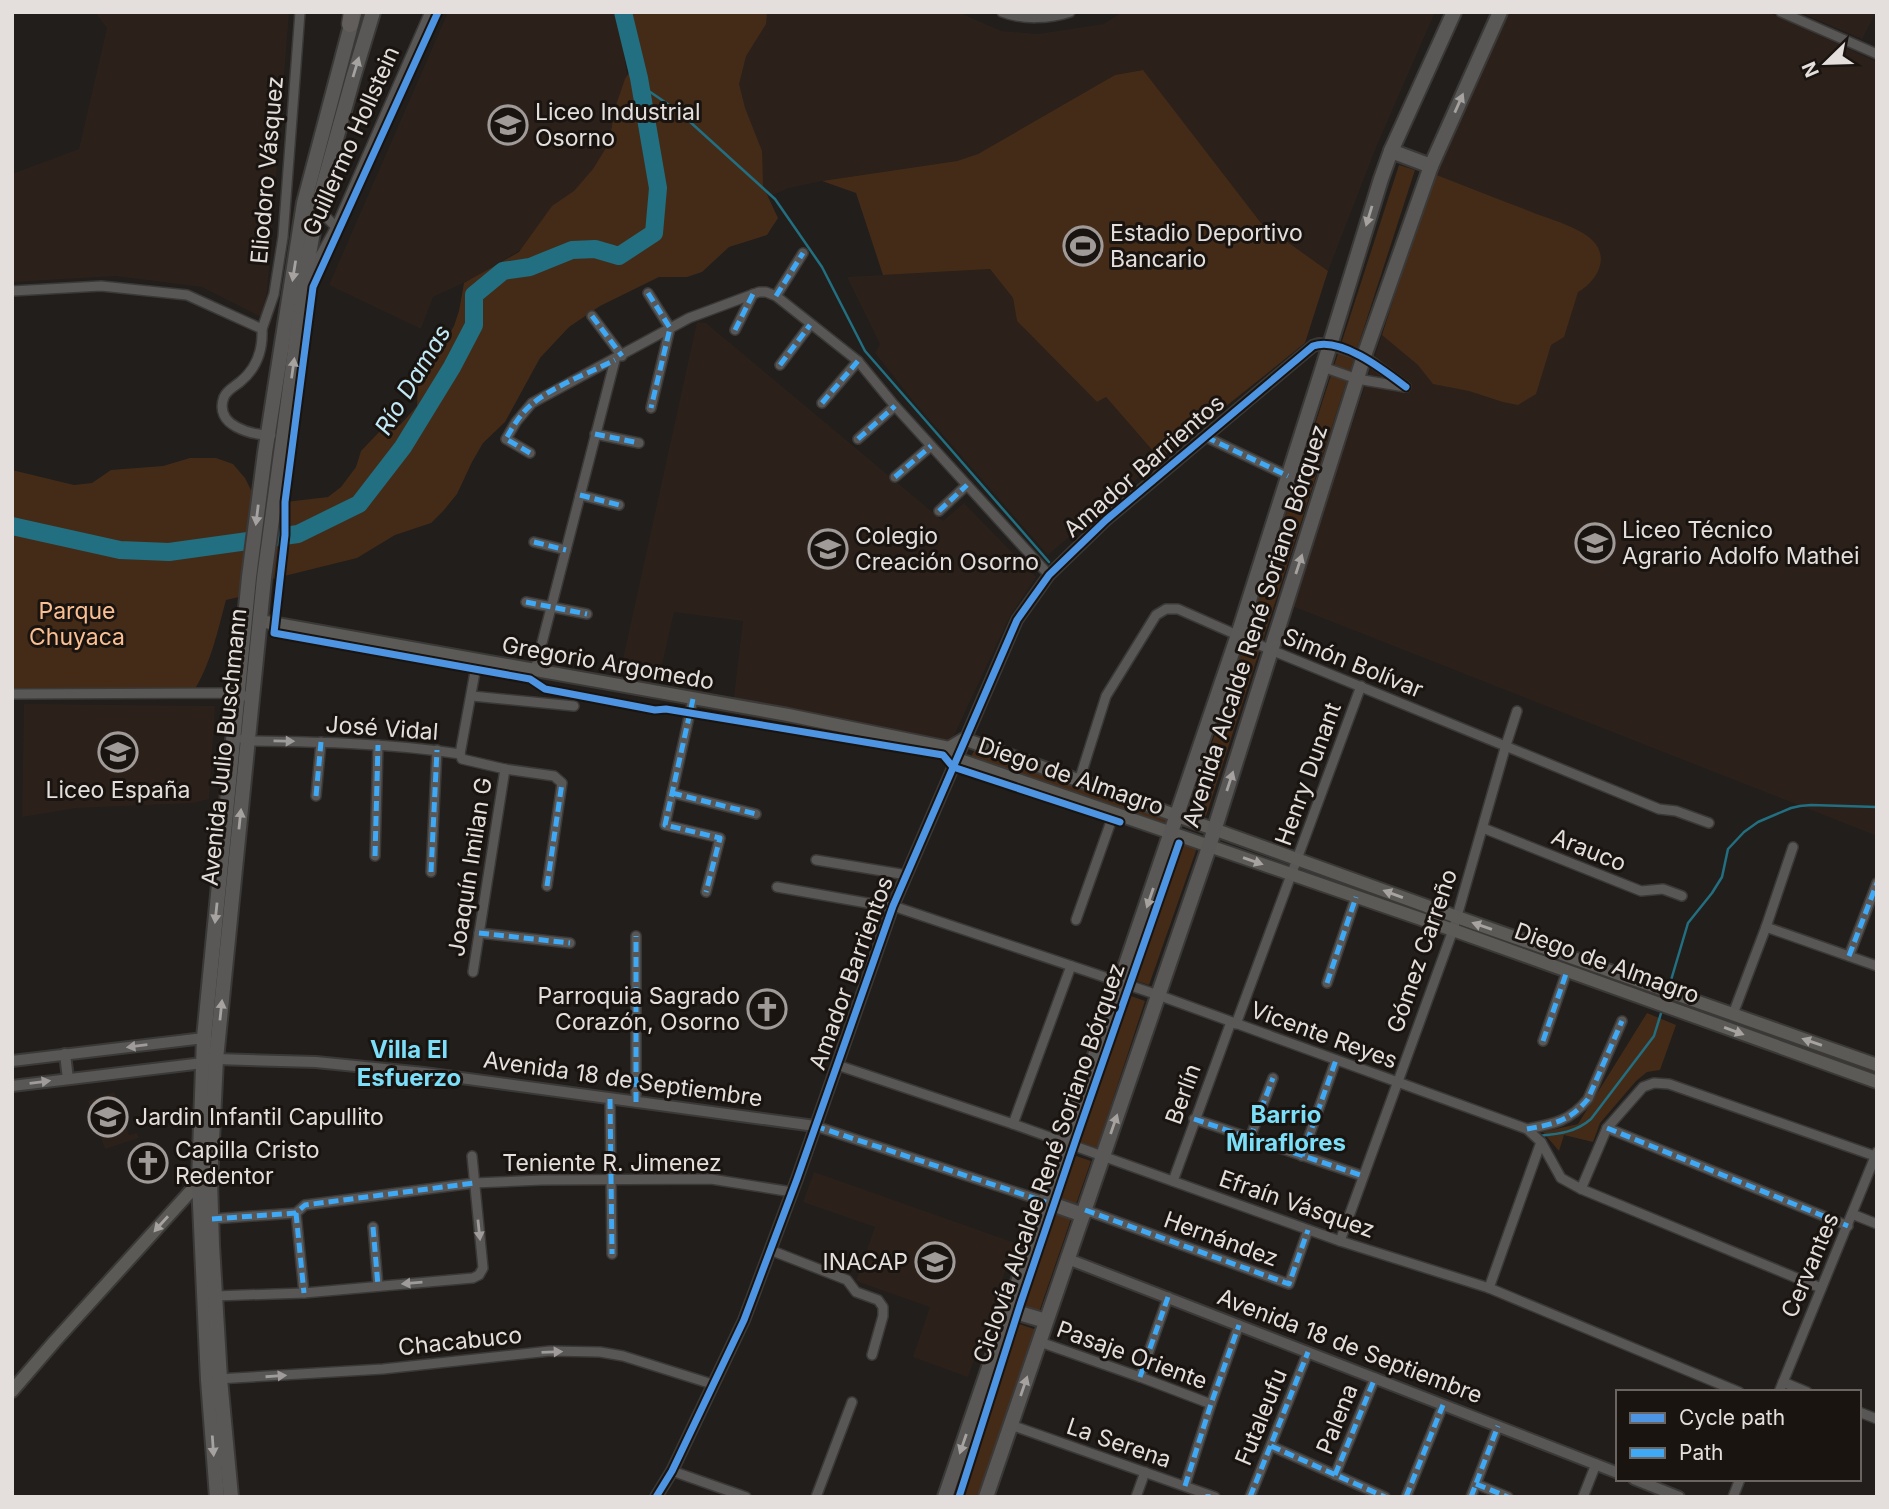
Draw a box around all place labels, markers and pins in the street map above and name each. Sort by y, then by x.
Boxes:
place label: Liceo Industrial Osorno [535,98,701,152]
school or university icon: Liceo Industrial Osorno [487,104,529,146]
place label: Estadio Deportivo Bancario [1110,219,1303,273]
sports icon: Estadio Deportivo Bancario [1062,225,1104,267]
place label: Liceo Técnico Agrario Adolfo Mathei [1622,516,1860,570]
place label: Colegio Creación Osorno [855,522,1039,576]
school or university icon: Liceo Técnico Agrario Adolfo Mathei [1574,522,1616,564]
school or university icon: Colegio Creación Osorno [807,528,849,570]
school or university icon: Liceo España [97,731,139,773]
place label: Liceo España [45,776,191,804]
place label: Parroquia Sagrado Corazón, Osorno [537,982,740,1036]
church icon: Parroquia Sagrado Corazón, Osorno [746,988,788,1030]
school or university icon: Jardin Infantil Capullito [87,1096,129,1138]
place label: Jardin Infantil Capullito [135,1103,384,1131]
place label: Capilla Cristo Redentor [175,1136,320,1190]
church icon: Capilla Cristo Redentor [127,1142,169,1184]
school or university icon: INACAP [914,1241,956,1283]
place label: INACAP [823,1248,908,1276]

